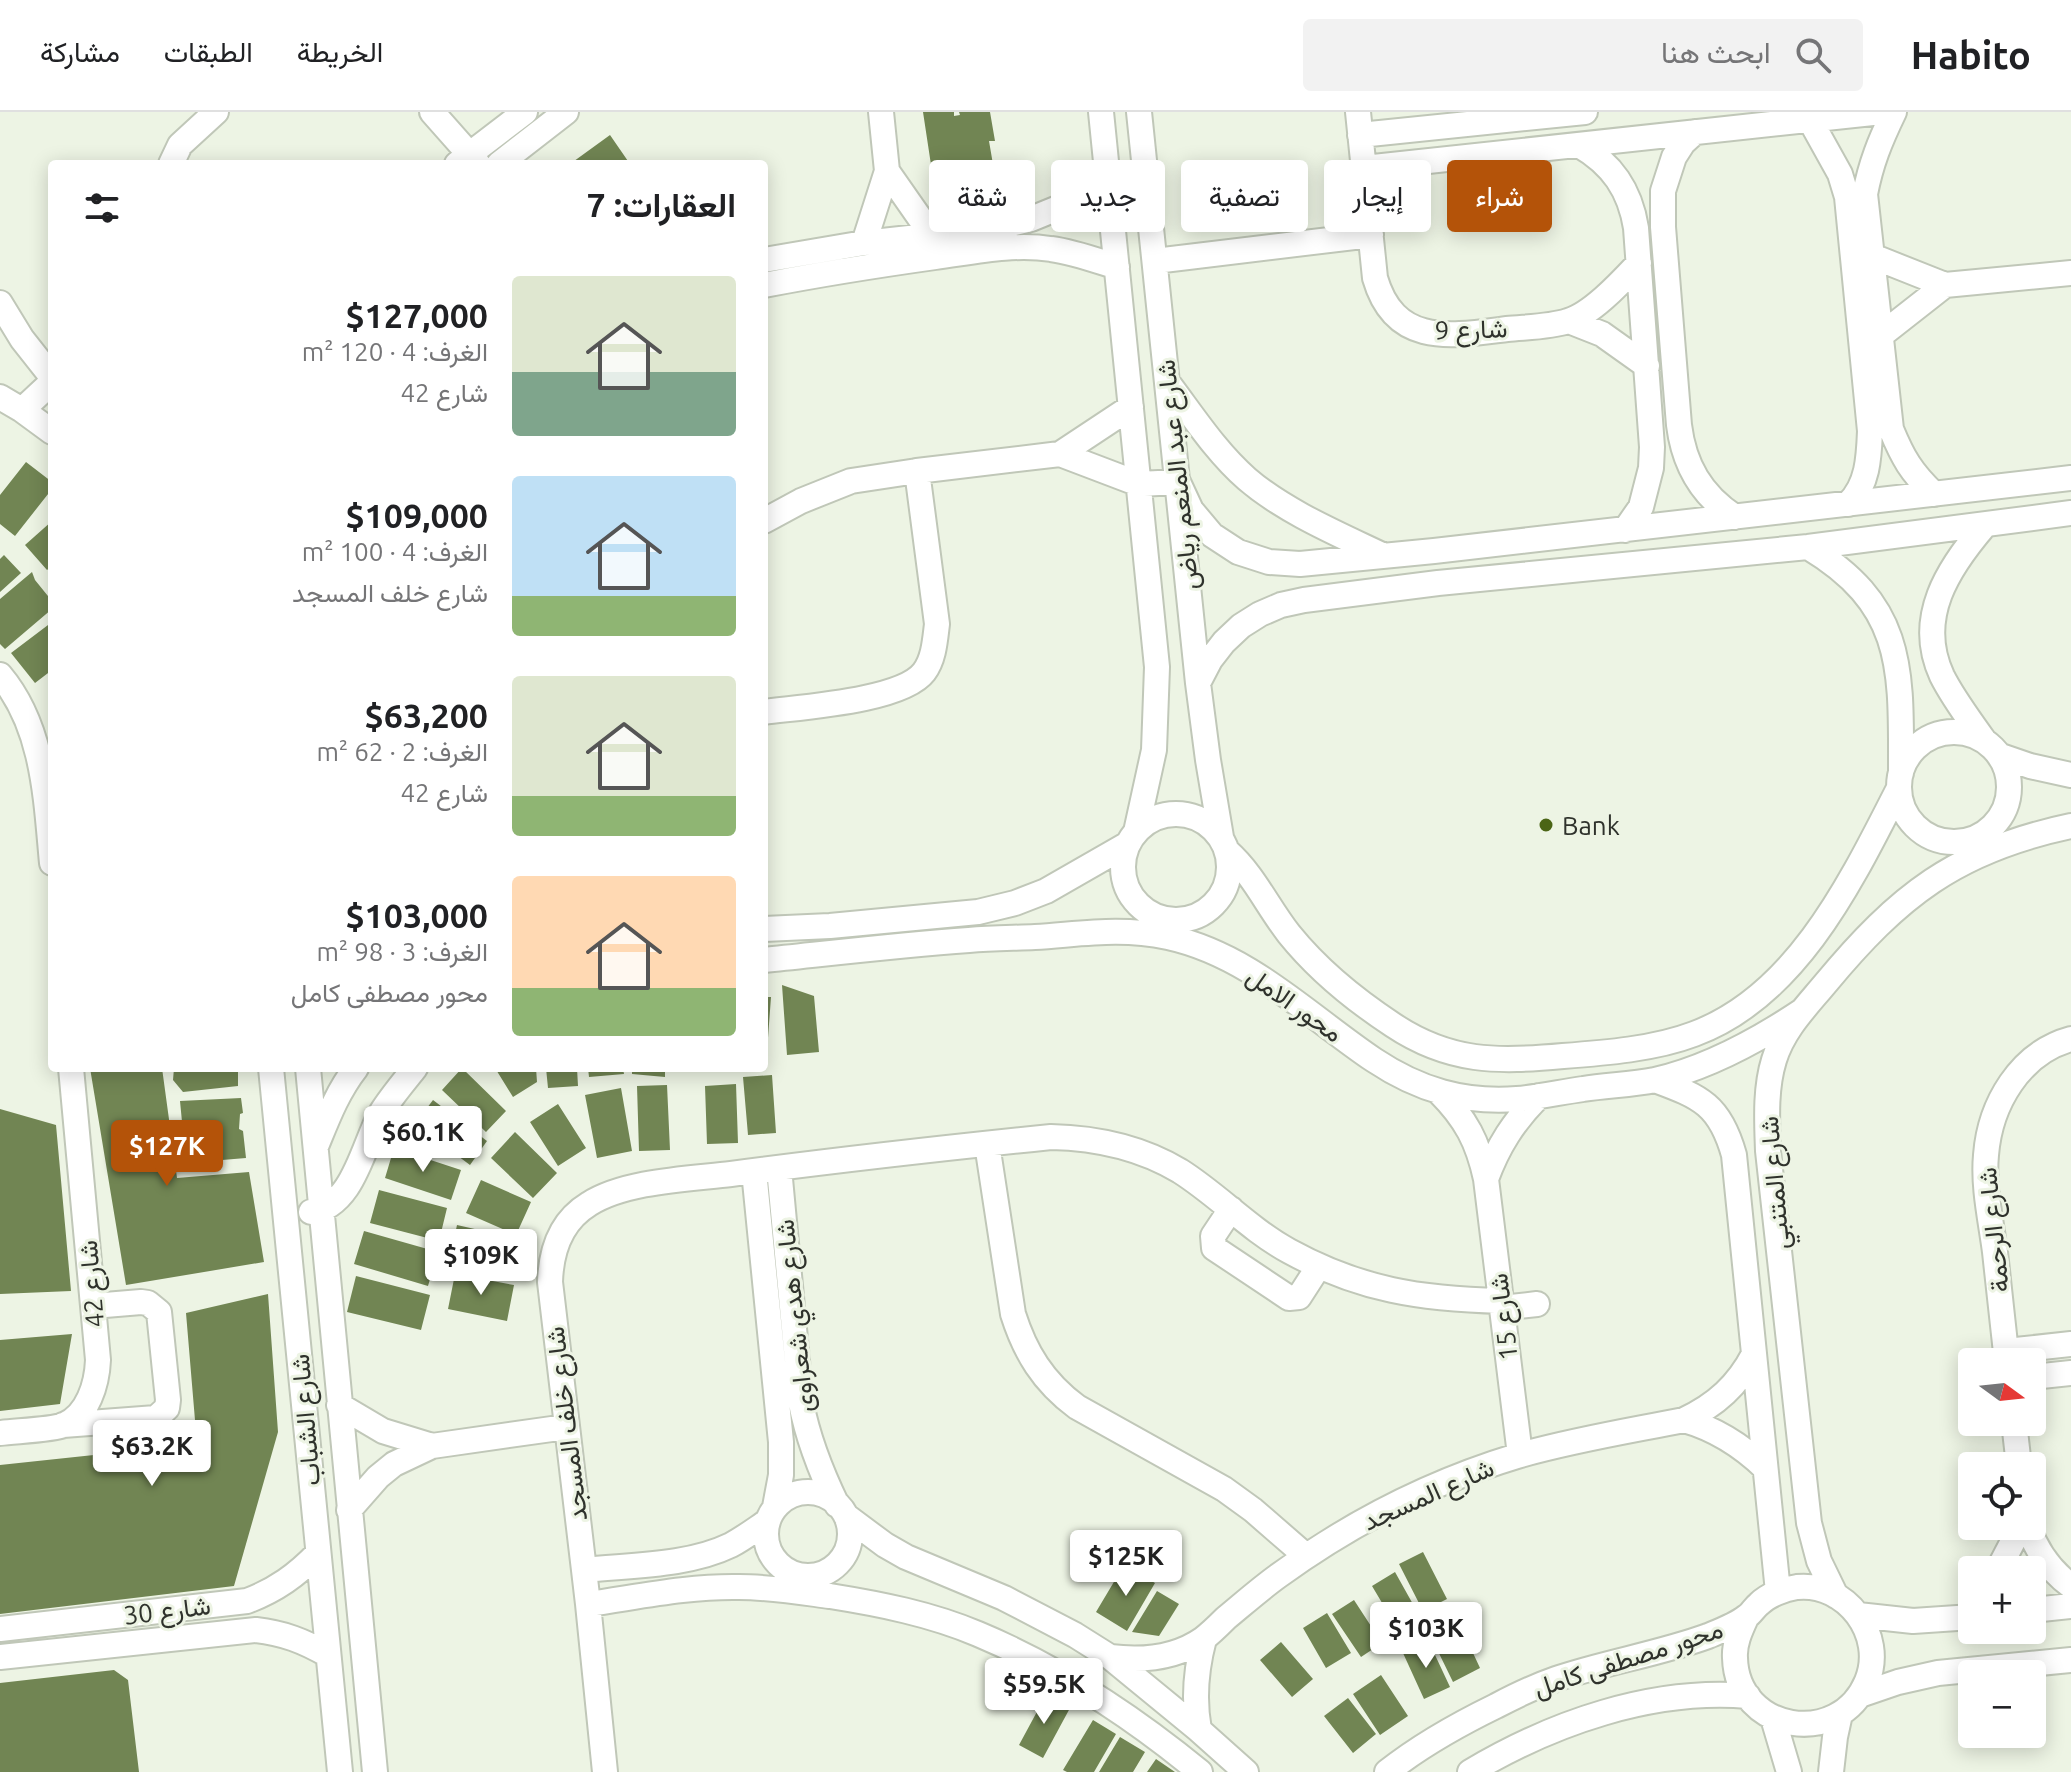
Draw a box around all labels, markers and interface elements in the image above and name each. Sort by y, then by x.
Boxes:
search box [1303,19,1863,91]
icon: search [1791,33,1835,77]
text: Habito [1911,34,2031,76]
text: ابحث هنا [1661,35,1771,69]
text: مشاركة [40,36,120,67]
text: الطبقات [164,36,253,67]
text: الخريطة [297,36,383,67]
chip: شقة [929,160,1035,232]
chip: جديد [1051,160,1165,232]
chip: تصفية [1181,160,1308,232]
chip: إيجار [1324,160,1431,232]
chip: شراء [1447,160,1552,232]
text: العقارات: 7 [586,185,736,223]
icon: filters [80,186,124,230]
text: $127,000 [345,296,488,334]
icon: home [576,308,672,404]
street label: شارع 9 [1434,313,1508,349]
text: الغرف: 4 · 120 m² [302,337,488,366]
street label: شارع عبد المنعم رياض [1150,358,1207,592]
text: شارع 42 [400,378,488,407]
text: $109,000 [345,496,488,534]
icon: home [576,508,672,604]
text: الغرف: 4 · 100 m² [302,537,488,566]
text: شارع خلف المسجد [292,578,488,607]
text: $63,200 [365,696,488,734]
icon: home [576,708,672,804]
text: الغرف: 2 · 62 m² [316,737,488,766]
text: شارع 42 [400,778,488,807]
place label: Bank [1562,811,1620,840]
marker: Bank [1537,816,1555,834]
text: $103,000 [345,896,488,934]
icon: home [576,908,672,1004]
text: الغرف: 3 · 98 m² [316,937,488,966]
street label: محور الامل [1240,961,1348,1049]
text: محور مصطفى كامل [291,978,488,1007]
pin: $60.1K [358,1106,488,1174]
street label: شارع المتنبي [1754,1115,1801,1251]
text: $60.1K [382,1117,464,1146]
pin: $127K [111,1120,223,1188]
text: $127K [129,1131,205,1160]
street label: شارع الرحمة [1972,1166,2018,1294]
street label: شارع هدي شعراوى [769,1217,826,1414]
pin: $109K [425,1229,537,1297]
street label: شارع 42 [73,1239,113,1329]
text: $109K [443,1240,519,1269]
street label: شارع 15 [1483,1271,1527,1362]
street label: شارع خلف المسجد [540,1324,596,1523]
north arrow [1958,1348,2046,1436]
map controls [1958,1348,2046,1748]
street label: شارع الشباب [285,1352,329,1487]
pin: $63.2K [87,1420,217,1488]
text: $63.2K [111,1431,193,1460]
street label: شارع المسجد [1358,1452,1500,1539]
button: locate [1958,1452,2046,1540]
pin: $125K [1070,1530,1182,1598]
text: $125K [1088,1541,1164,1570]
button: + [1958,1556,2046,1644]
street label: شارع 30 [122,1590,213,1634]
pin: $103K [1370,1602,1482,1670]
text: $103K [1388,1613,1464,1642]
street label: محور مصطفى كامل [1530,1614,1727,1704]
pin: $59.5K [979,1658,1109,1726]
button: − [1958,1660,2046,1748]
text: $59.5K [1003,1669,1085,1698]

